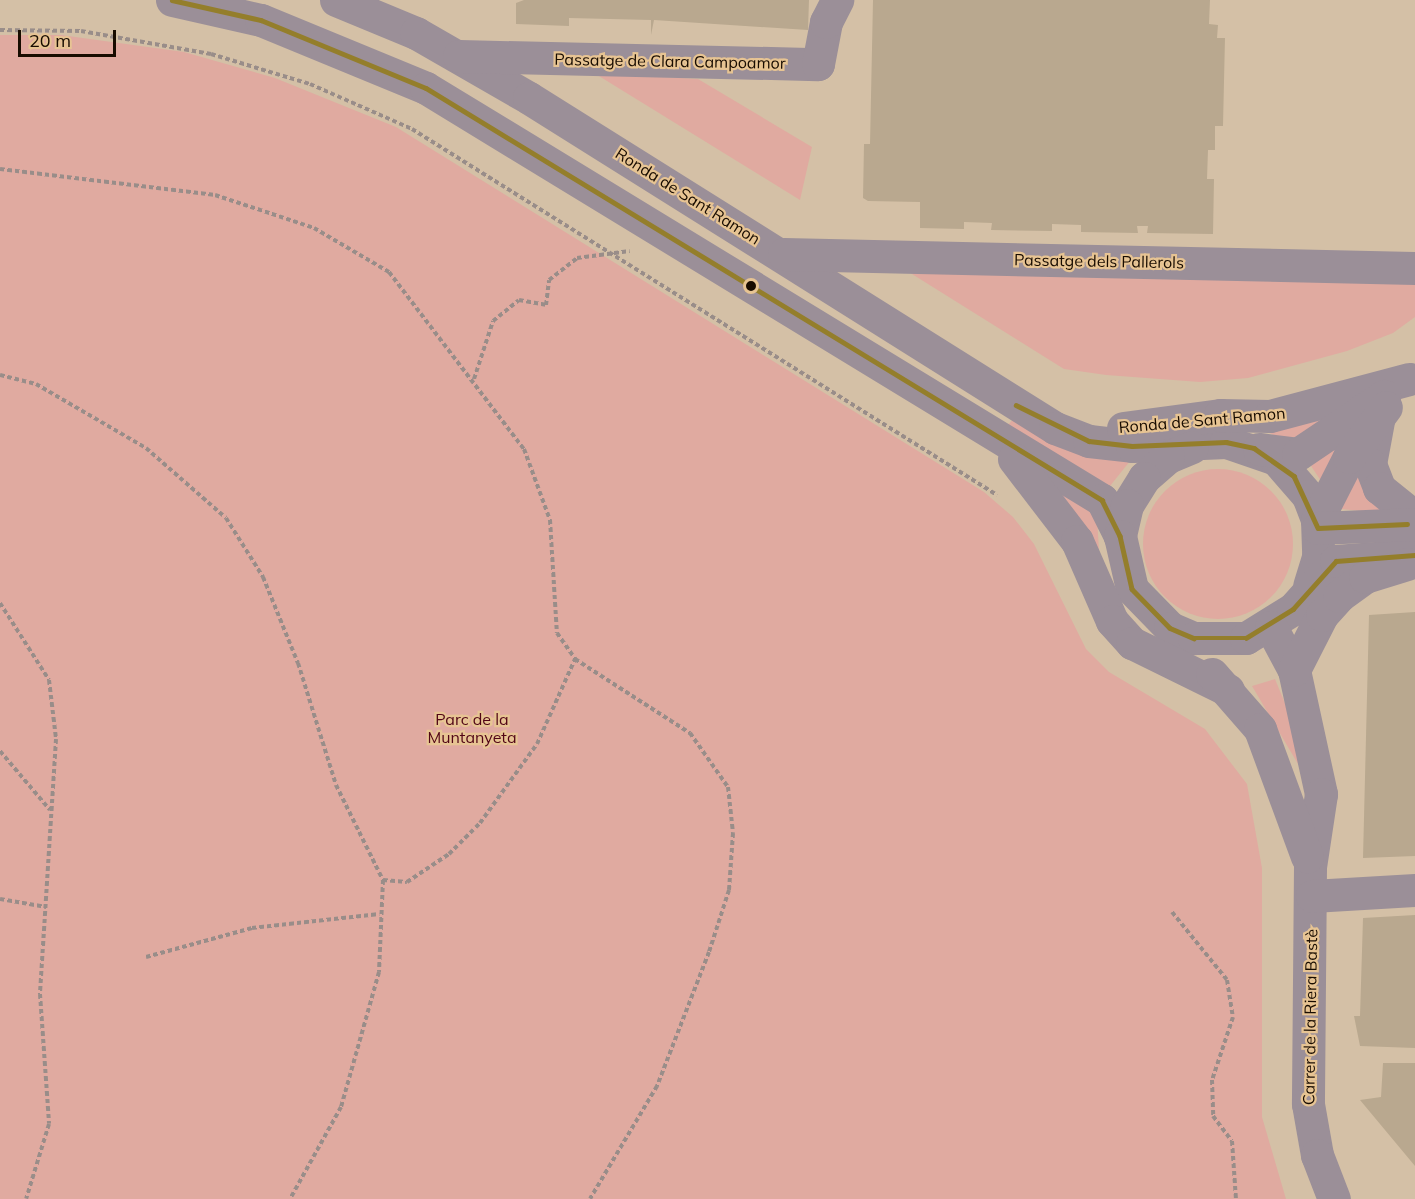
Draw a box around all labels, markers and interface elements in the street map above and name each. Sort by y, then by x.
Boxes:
scale bar [21,18,118,56]
text: 20 m [29,29,71,52]
street label: Passatge de Clara Campoamor [554,49,786,73]
street label: Ronda de Sant Ramon [612,144,764,248]
street label: Passatge dels Pallerols [1014,250,1184,272]
unlabelled marker [745,280,757,292]
street label: Ronda de Sant Ramon [1118,403,1286,437]
park label: Parc de la Muntanyeta [427,709,517,747]
street label: Carrer de la Riera Bastè [1299,929,1321,1105]

